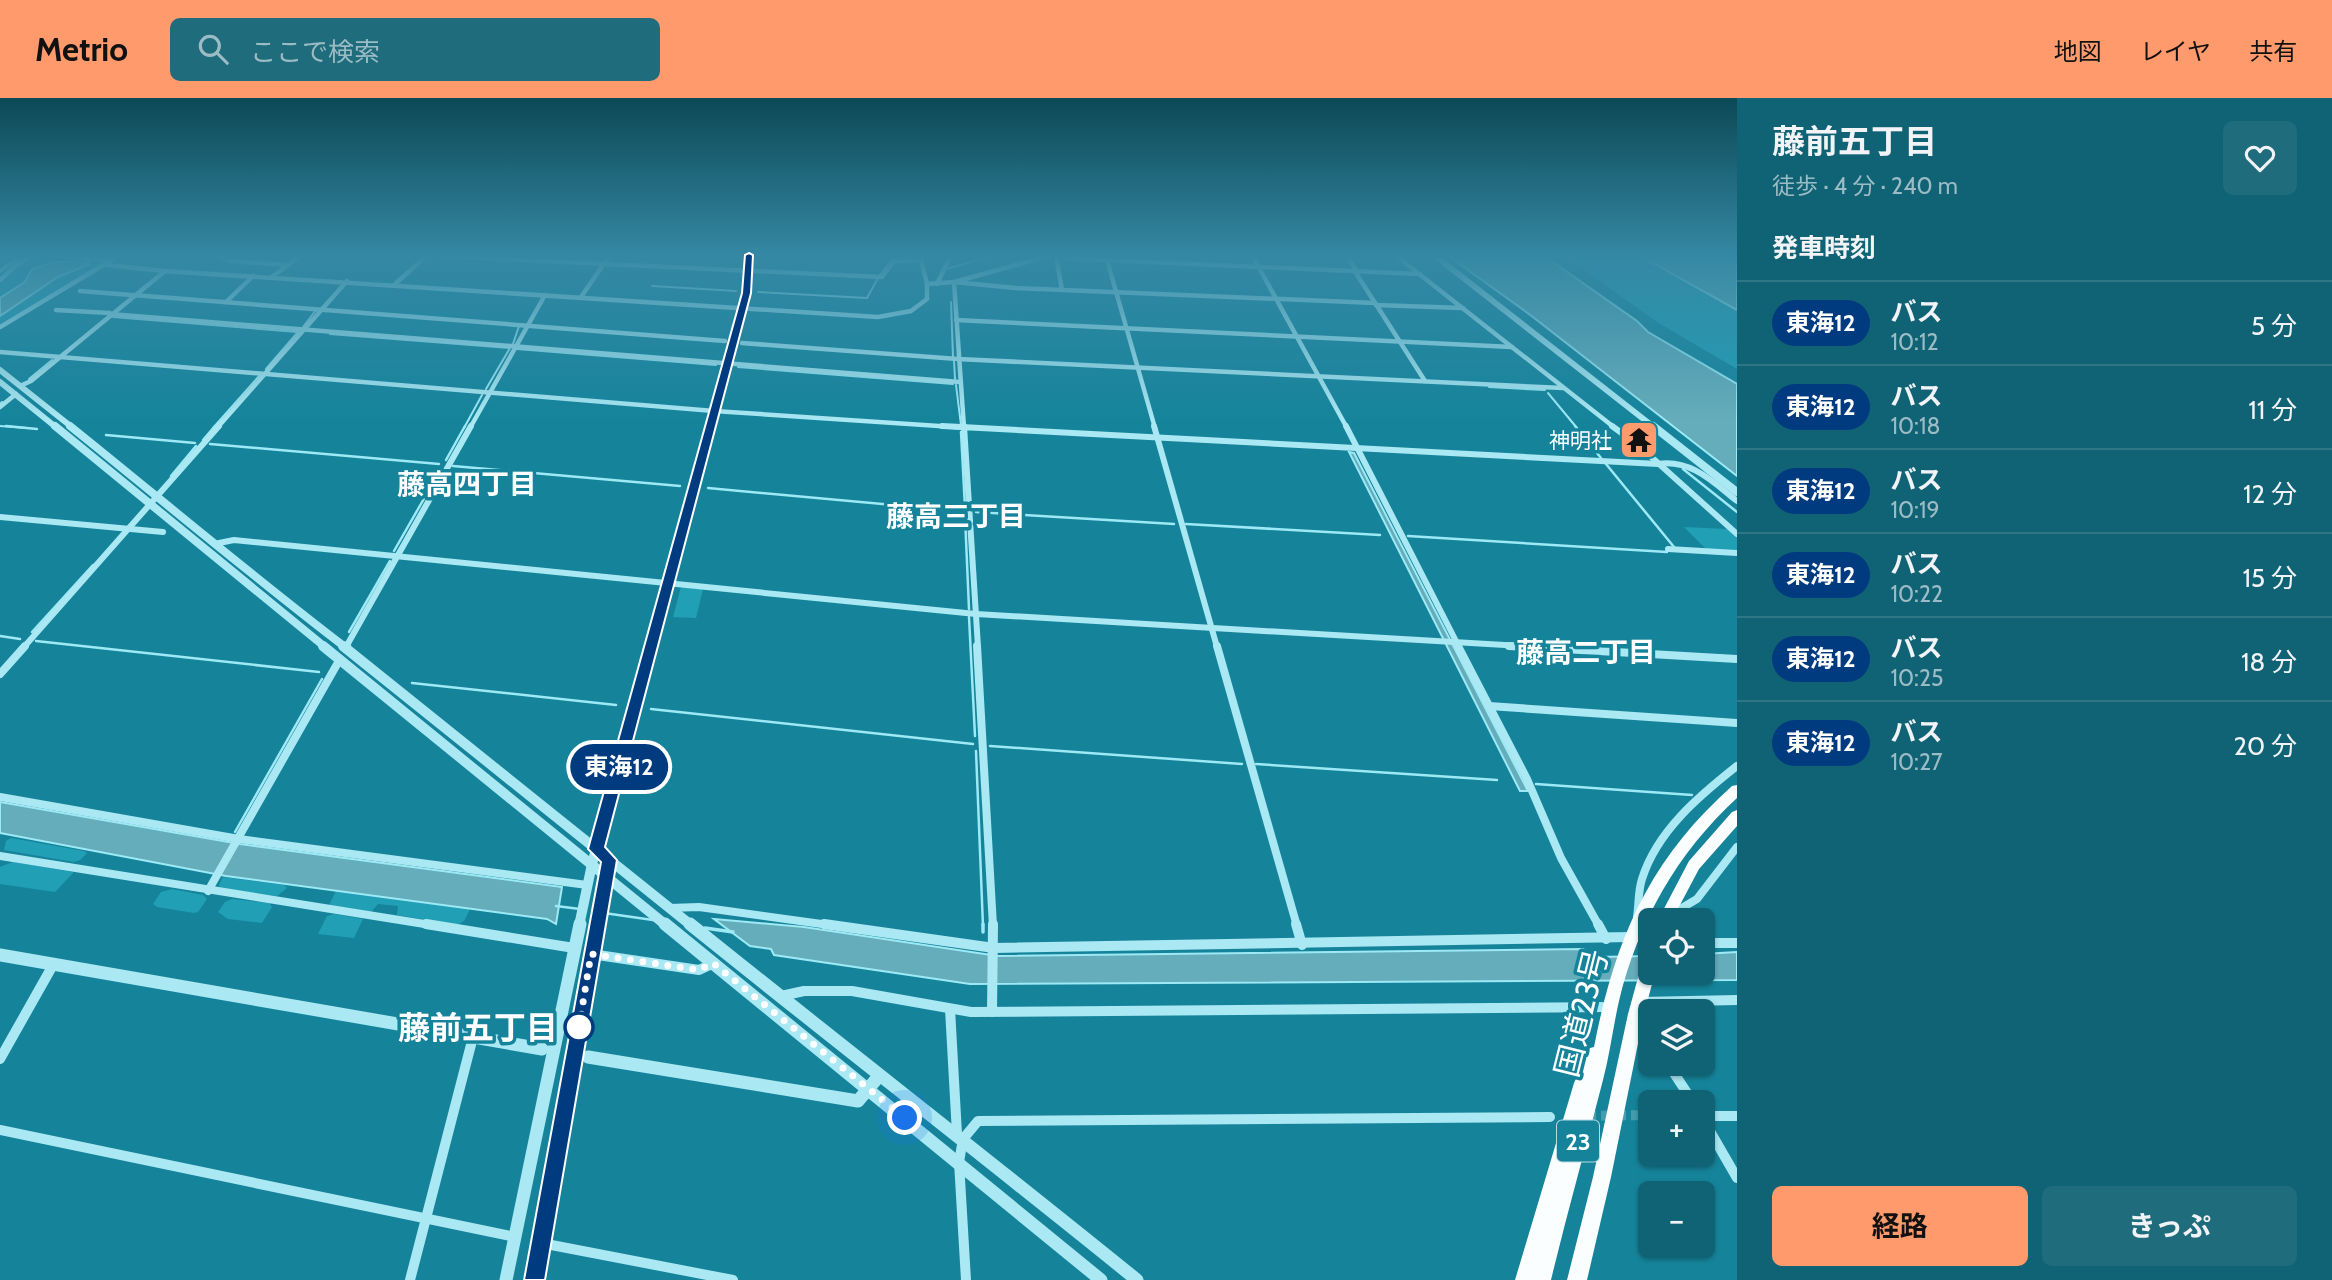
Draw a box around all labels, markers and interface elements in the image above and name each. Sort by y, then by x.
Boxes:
search box [170,18,660,81]
text: Metrio [35,29,128,69]
icon: search [194,30,232,68]
text: ここで検索 [250,36,380,68]
text: 地図 [2054,37,2102,66]
text: レイヤ [2140,37,2211,66]
text: 共有 [2249,37,2297,66]
text: 藤前五丁目 [1772,121,1937,161]
button: heart [2223,121,2297,195]
text: 徒歩 · 4 分 · 240 m [1772,172,1958,200]
text: 発車時刻 [1772,232,1876,264]
text: バス [1891,296,1943,328]
text: 東海12 [1786,308,1856,337]
text: 5 分 [2251,310,2297,342]
text: 10:12 [1891,328,1938,356]
text: バス [1891,380,1943,412]
text: 東海12 [1786,392,1856,421]
text: 11 分 [2248,394,2297,426]
text: 10:18 [1891,412,1940,440]
temple icon: 神明社 [1618,419,1660,461]
place label: 神明社 [1549,428,1612,453]
text: バス [1891,464,1943,496]
district label: 藤高四丁目 [397,467,537,501]
text: 東海12 [1786,476,1856,505]
text: 12 分 [2243,478,2297,510]
text: 10:19 [1891,496,1939,524]
district label: 藤高三丁目 [886,499,1026,533]
text: バス [1891,548,1943,580]
text: 東海12 [1786,560,1856,589]
text: 15 分 [2243,562,2297,594]
text: 10:22 [1891,580,1943,608]
text: バス [1891,632,1943,664]
district label: 藤高二丁目 [1516,635,1656,669]
text: 東海12 [1786,644,1856,673]
text: 18 分 [2241,646,2297,678]
text: 10:25 [1891,664,1943,692]
text: バス [1891,716,1943,748]
text: 東海12 [1786,728,1856,757]
text: 20 分 [2233,730,2297,762]
line badge: 東海12 [570,744,668,790]
text: 10:27 [1891,748,1943,776]
text: 東海12 [584,752,654,781]
map controls [1638,908,1715,1258]
button: locate [1638,908,1715,985]
street label: 国道23号 [1546,945,1616,1081]
button: layers [1638,999,1715,1076]
place label: 藤前五丁目 [398,1008,558,1047]
marker: 藤前五丁目 [564,1012,594,1042]
button: + [1638,1090,1715,1167]
your location [887,1100,922,1135]
road number: 23 [1557,1121,1599,1162]
button: − [1638,1181,1715,1258]
button: 経路 [1772,1186,2028,1266]
button: きっぷ [2042,1186,2297,1266]

